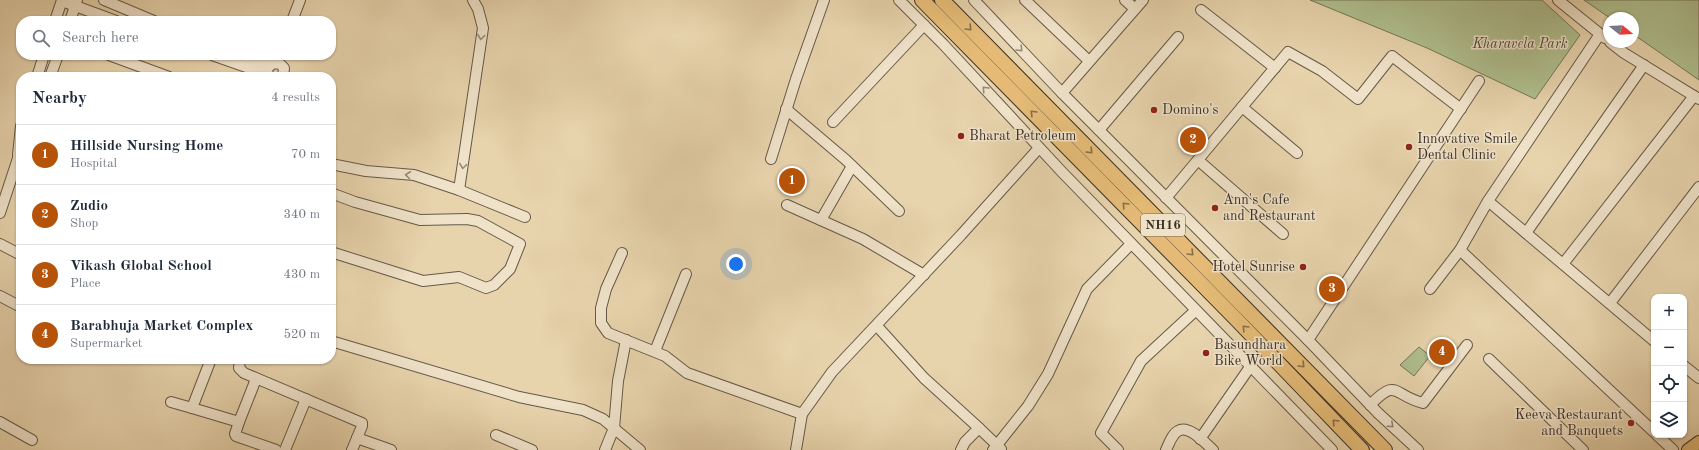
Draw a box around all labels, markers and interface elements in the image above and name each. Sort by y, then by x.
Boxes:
north arrow [1603,12,1639,48]
search box [16,16,336,60]
one-way arrow [964,23,972,31]
icon: search [30,27,52,49]
text: Search here [62,31,139,46]
one-way arrow [477,34,486,40]
park label: Kharavela Park [1471,37,1568,51]
one-way arrow [1015,44,1023,52]
one-way arrow [982,86,989,94]
text: Nearby [32,90,87,107]
text: 4 results [271,91,320,104]
place label: Domino's [1162,103,1219,117]
marker: Domino's [1149,105,1159,115]
one-way arrow [1030,110,1038,118]
pin: 2 [1180,125,1206,155]
place label: Bharat Petroleum [969,129,1076,143]
marker: Bharat Petroleum [956,131,966,141]
place label: Innovative Smile Dental Clinic [1417,132,1517,162]
text: Hillside Nursing Home [70,139,223,154]
marker: Innovative Smile Dental Clinic [1404,142,1414,152]
one-way arrow [1085,146,1092,154]
text: 1 [41,148,49,161]
text: 70 m [291,148,320,161]
text: Hospital [70,157,117,170]
one-way arrow [459,163,468,169]
pin: 1 [779,166,805,196]
one-way arrow [405,171,412,180]
place label: Ann's Cafe and Restaurant [1223,193,1316,223]
text: Zudio [70,199,108,214]
one-way arrow [1122,202,1130,210]
marker: Ann's Cafe and Restaurant [1210,203,1220,213]
text: 2 [41,208,49,221]
text: 340 m [283,208,320,221]
road number: NH16 [1141,214,1185,236]
text: Shop [70,217,98,230]
one-way arrow [1186,248,1194,256]
your location [726,254,746,274]
text: Vikash Global School [70,259,212,274]
place label: Hotel Sunrise [1212,260,1295,274]
marker: Hotel Sunrise [1298,262,1308,272]
text: 3 [41,268,49,281]
text: 430 m [283,268,320,281]
pin: 3 [1319,274,1345,304]
text: Place [70,277,100,290]
map controls [1651,294,1687,438]
button: + [1651,294,1687,330]
text: Barabhuja Market Complex [70,319,253,334]
one-way arrow [1242,325,1250,333]
text: 4 [41,328,49,341]
text: 520 m [283,328,320,341]
button: − [1651,330,1687,366]
text: Supermarket [70,337,142,350]
pin: 4 [1429,337,1455,367]
place label: Basundhara Bike World [1214,338,1286,368]
marker: Basundhara Bike World [1201,348,1211,358]
one-way arrow [1297,360,1305,368]
button: locate [1651,366,1687,402]
button: layers [1651,402,1687,438]
place label: Keeva Restaurant and Banquets [1515,408,1623,438]
marker: Keeva Restaurant and Banquets [1626,418,1636,428]
one-way arrow [1332,419,1340,427]
one-way arrow [1386,420,1393,427]

